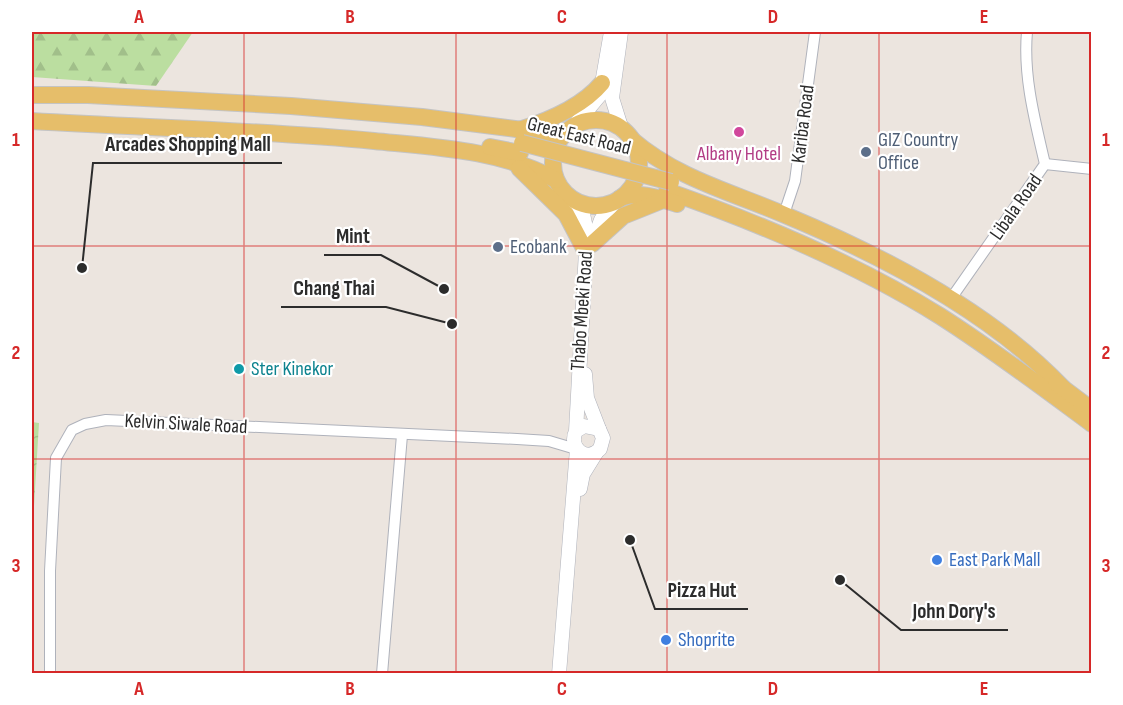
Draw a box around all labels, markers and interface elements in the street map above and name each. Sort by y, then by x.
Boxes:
text: A [133,5,144,29]
text: B [345,5,355,29]
text: C [557,5,567,29]
text: D [768,5,778,29]
text: E [980,5,988,29]
street label: Kariba Road [786,84,820,164]
street label: Great East Road [525,112,633,160]
callout: Arcades Shopping Mall [93,124,282,163]
marker: Albany Hotel [732,125,746,139]
text: 1 [12,128,20,152]
place label: GIZ Country Office [878,128,958,175]
text: 1 [1102,128,1110,152]
text: Arcades Shopping Mall [104,132,271,157]
place label: Albany Hotel [696,142,781,166]
marker: GIZ Country Office [859,145,873,159]
street label: Libala Road [985,169,1047,245]
callout: Mint [324,216,381,255]
text: Mint [336,224,370,249]
place label: Ecobank [510,235,567,259]
marker: Ecobank [491,240,505,254]
street label: Thabo Mbeki Road [566,250,598,372]
callout: Chang Thai [281,268,386,307]
text: Chang Thai [293,276,375,301]
text: 2 [12,341,20,365]
text: 2 [1102,341,1110,365]
place label: Ster Kinekor [251,357,333,381]
marker: Ster Kinekor [232,362,246,376]
street label: Kelvin Siwale Road [124,409,248,439]
place label: East Park Mall [949,548,1041,572]
marker: East Park Mall [930,553,944,567]
text: 3 [12,554,21,578]
text: 3 [1102,554,1111,578]
callout: Pizza Hut [655,570,748,609]
text: Pizza Hut [667,578,737,603]
callout: John Dory's [901,591,1008,630]
text: John Dory's [911,599,996,624]
place label: Shoprite [678,628,735,652]
marker: Shoprite [659,633,673,647]
text: A [133,677,144,701]
text: B [345,677,355,701]
text: C [557,677,567,701]
text: D [768,677,778,701]
text: E [980,677,988,701]

